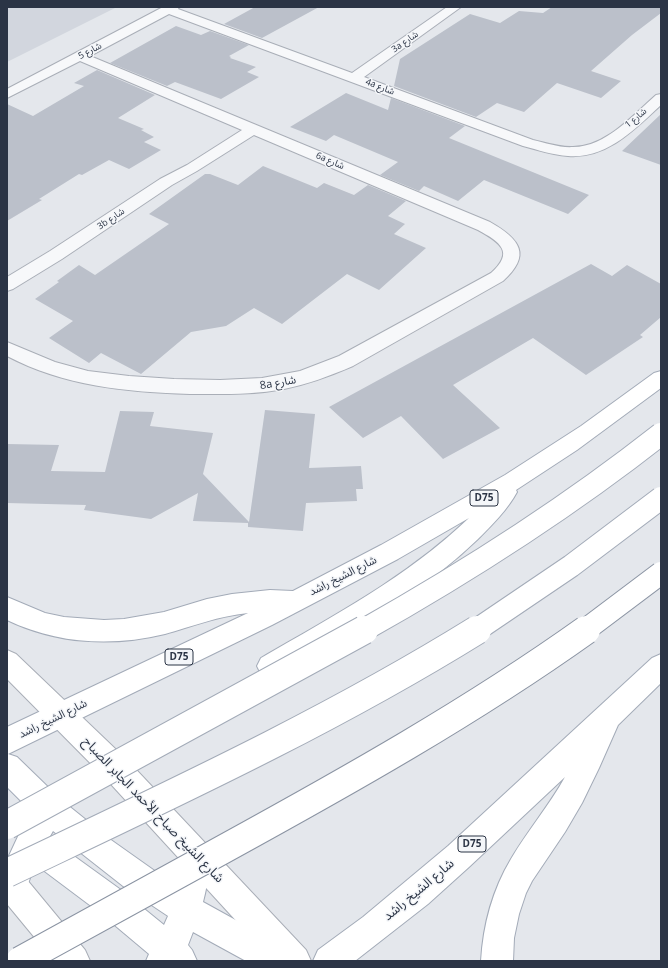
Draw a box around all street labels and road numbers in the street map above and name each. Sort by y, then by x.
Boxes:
street label: 3a شارع [390,29,420,55]
street label: شارع 5 [76,40,104,62]
street label: 4a شارع [364,77,396,97]
street label: شارع 1 [623,106,649,130]
street label: 6a شارع [314,150,346,172]
street label: 3b شارع [95,206,127,232]
street label: 8a شارع [259,373,297,393]
road number: D75 [470,490,498,506]
street label: شارع الشيخ راشد [307,553,379,599]
road number: D75 [165,649,193,665]
street label: شارع الشيخ راشد [17,697,89,741]
street label: شارع الشيخ صباح الأحمد الجابر الصباح [79,734,227,886]
road number: D75 [458,836,486,852]
street label: شارع الشيخ راشد [380,856,458,924]

